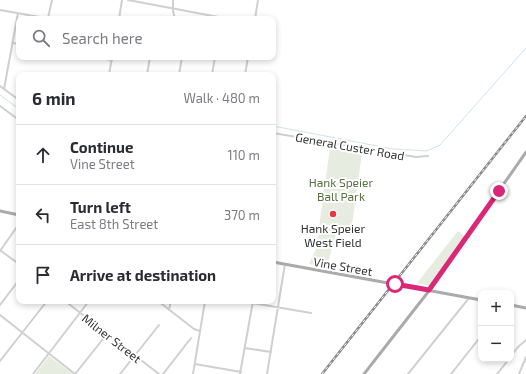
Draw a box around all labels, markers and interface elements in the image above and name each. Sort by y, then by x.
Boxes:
search box [16,16,276,60]
icon: search [30,27,52,49]
text: Search here [62,29,143,47]
text: 6 min [32,88,76,108]
text: Walk · 480 m [183,90,260,106]
street label: General Custer Road [294,130,406,162]
text: Continue [70,138,133,156]
icon: ahead [32,144,54,166]
text: 110 m [228,147,260,163]
text: Vine Street [70,156,135,172]
park label: Hank Speier Ball Park [309,175,373,203]
route end [490,182,508,200]
text: Turn left [70,198,131,216]
icon: left [32,204,54,226]
text: 370 m [224,207,260,223]
marker: Hank Speier West Field [328,209,338,219]
text: East 8th Street [70,216,158,232]
place label: Hank Speier West Field [301,221,365,249]
street label: Vine Street [312,254,374,278]
icon: arrive [32,264,54,286]
text: Arrive at destination [70,266,216,284]
route start [386,275,404,293]
map controls [478,290,514,362]
button: + [478,290,514,326]
street label: Milner Street [80,311,145,366]
button: − [478,326,514,362]

